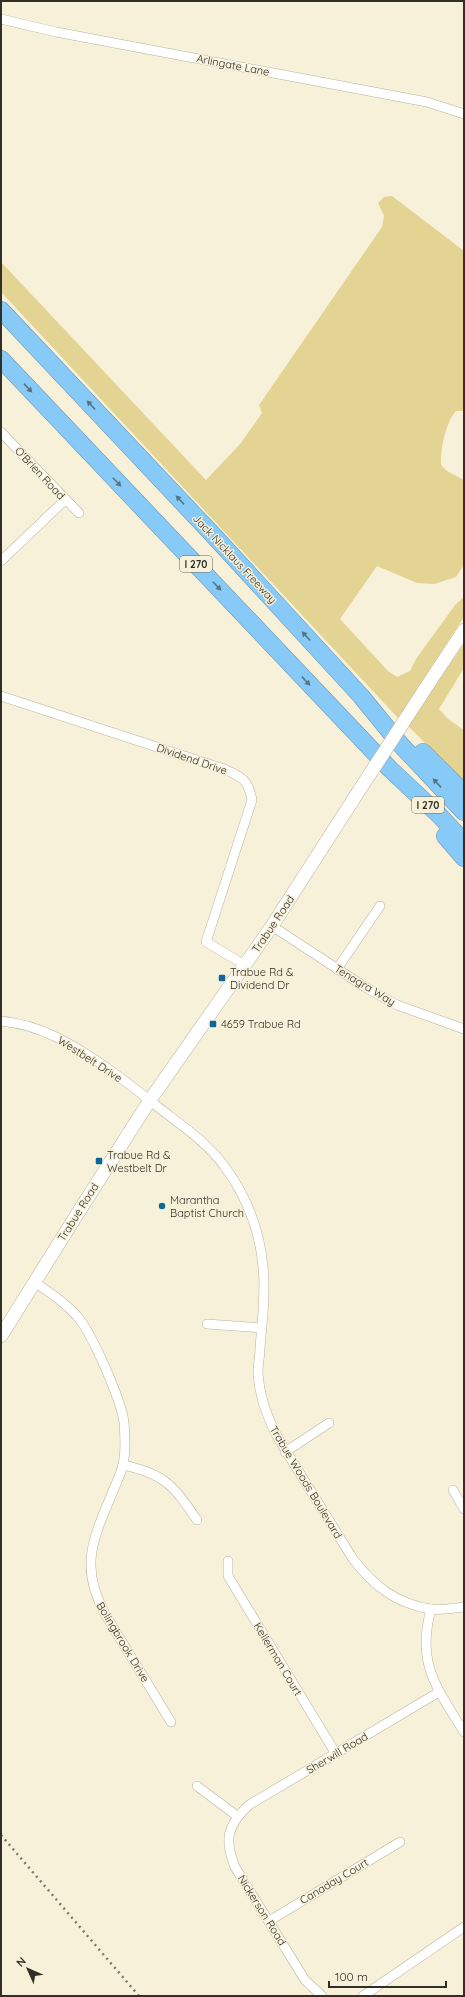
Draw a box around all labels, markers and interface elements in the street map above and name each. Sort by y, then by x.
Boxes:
street label: Arlingate Lane [195,51,271,79]
one-way arrow [23,383,33,393]
one-way arrow [86,400,96,410]
street label: O'Brien Road [12,444,68,502]
one-way arrow [112,477,122,487]
one-way arrow [176,495,185,504]
street label: Jack Nicklaus Freeway [190,512,280,606]
road number: I 270 [180,556,212,572]
one-way arrow [212,581,221,591]
one-way arrow [302,631,311,641]
one-way arrow [301,676,310,685]
street label: Dividend Drive [155,740,229,778]
one-way arrow [432,778,442,788]
road number: I 270 [412,797,444,813]
street label: Trabue Road [249,893,297,955]
street label: Tenagra Way [332,961,398,1009]
place label: Trabue Rd & Dividend Dr [230,965,294,992]
marker: Trabue Rd & Dividend Dr [217,973,227,983]
place label: 4659 Trabue Rd [221,1017,301,1031]
marker: 4659 Trabue Rd [208,1019,218,1029]
street label: Westbelt Drive [55,1033,125,1085]
place label: Trabue Rd & Westbelt Dr [107,1148,171,1175]
marker: Trabue Rd & Westbelt Dr [94,1156,104,1166]
street label: Trabue Road [55,1180,101,1244]
place label: Marantha Baptist Church [170,1193,244,1220]
marker: Marantha Baptist Church [157,1201,167,1211]
street label: Trabue Woods Boulevard [267,1423,345,1541]
street label: Bolingbrook Drive [94,1599,152,1685]
street label: Kellerman Court [251,1620,305,1698]
street label: Sherwill Road [304,1729,370,1777]
street label: Canaday Court [297,1855,371,1907]
street label: Nickerson Road [235,1872,289,1948]
north arrow [8,1949,48,1989]
text: N [13,1954,29,1970]
scale bar [329,1963,446,1989]
text: 100 m [335,1969,368,1984]

